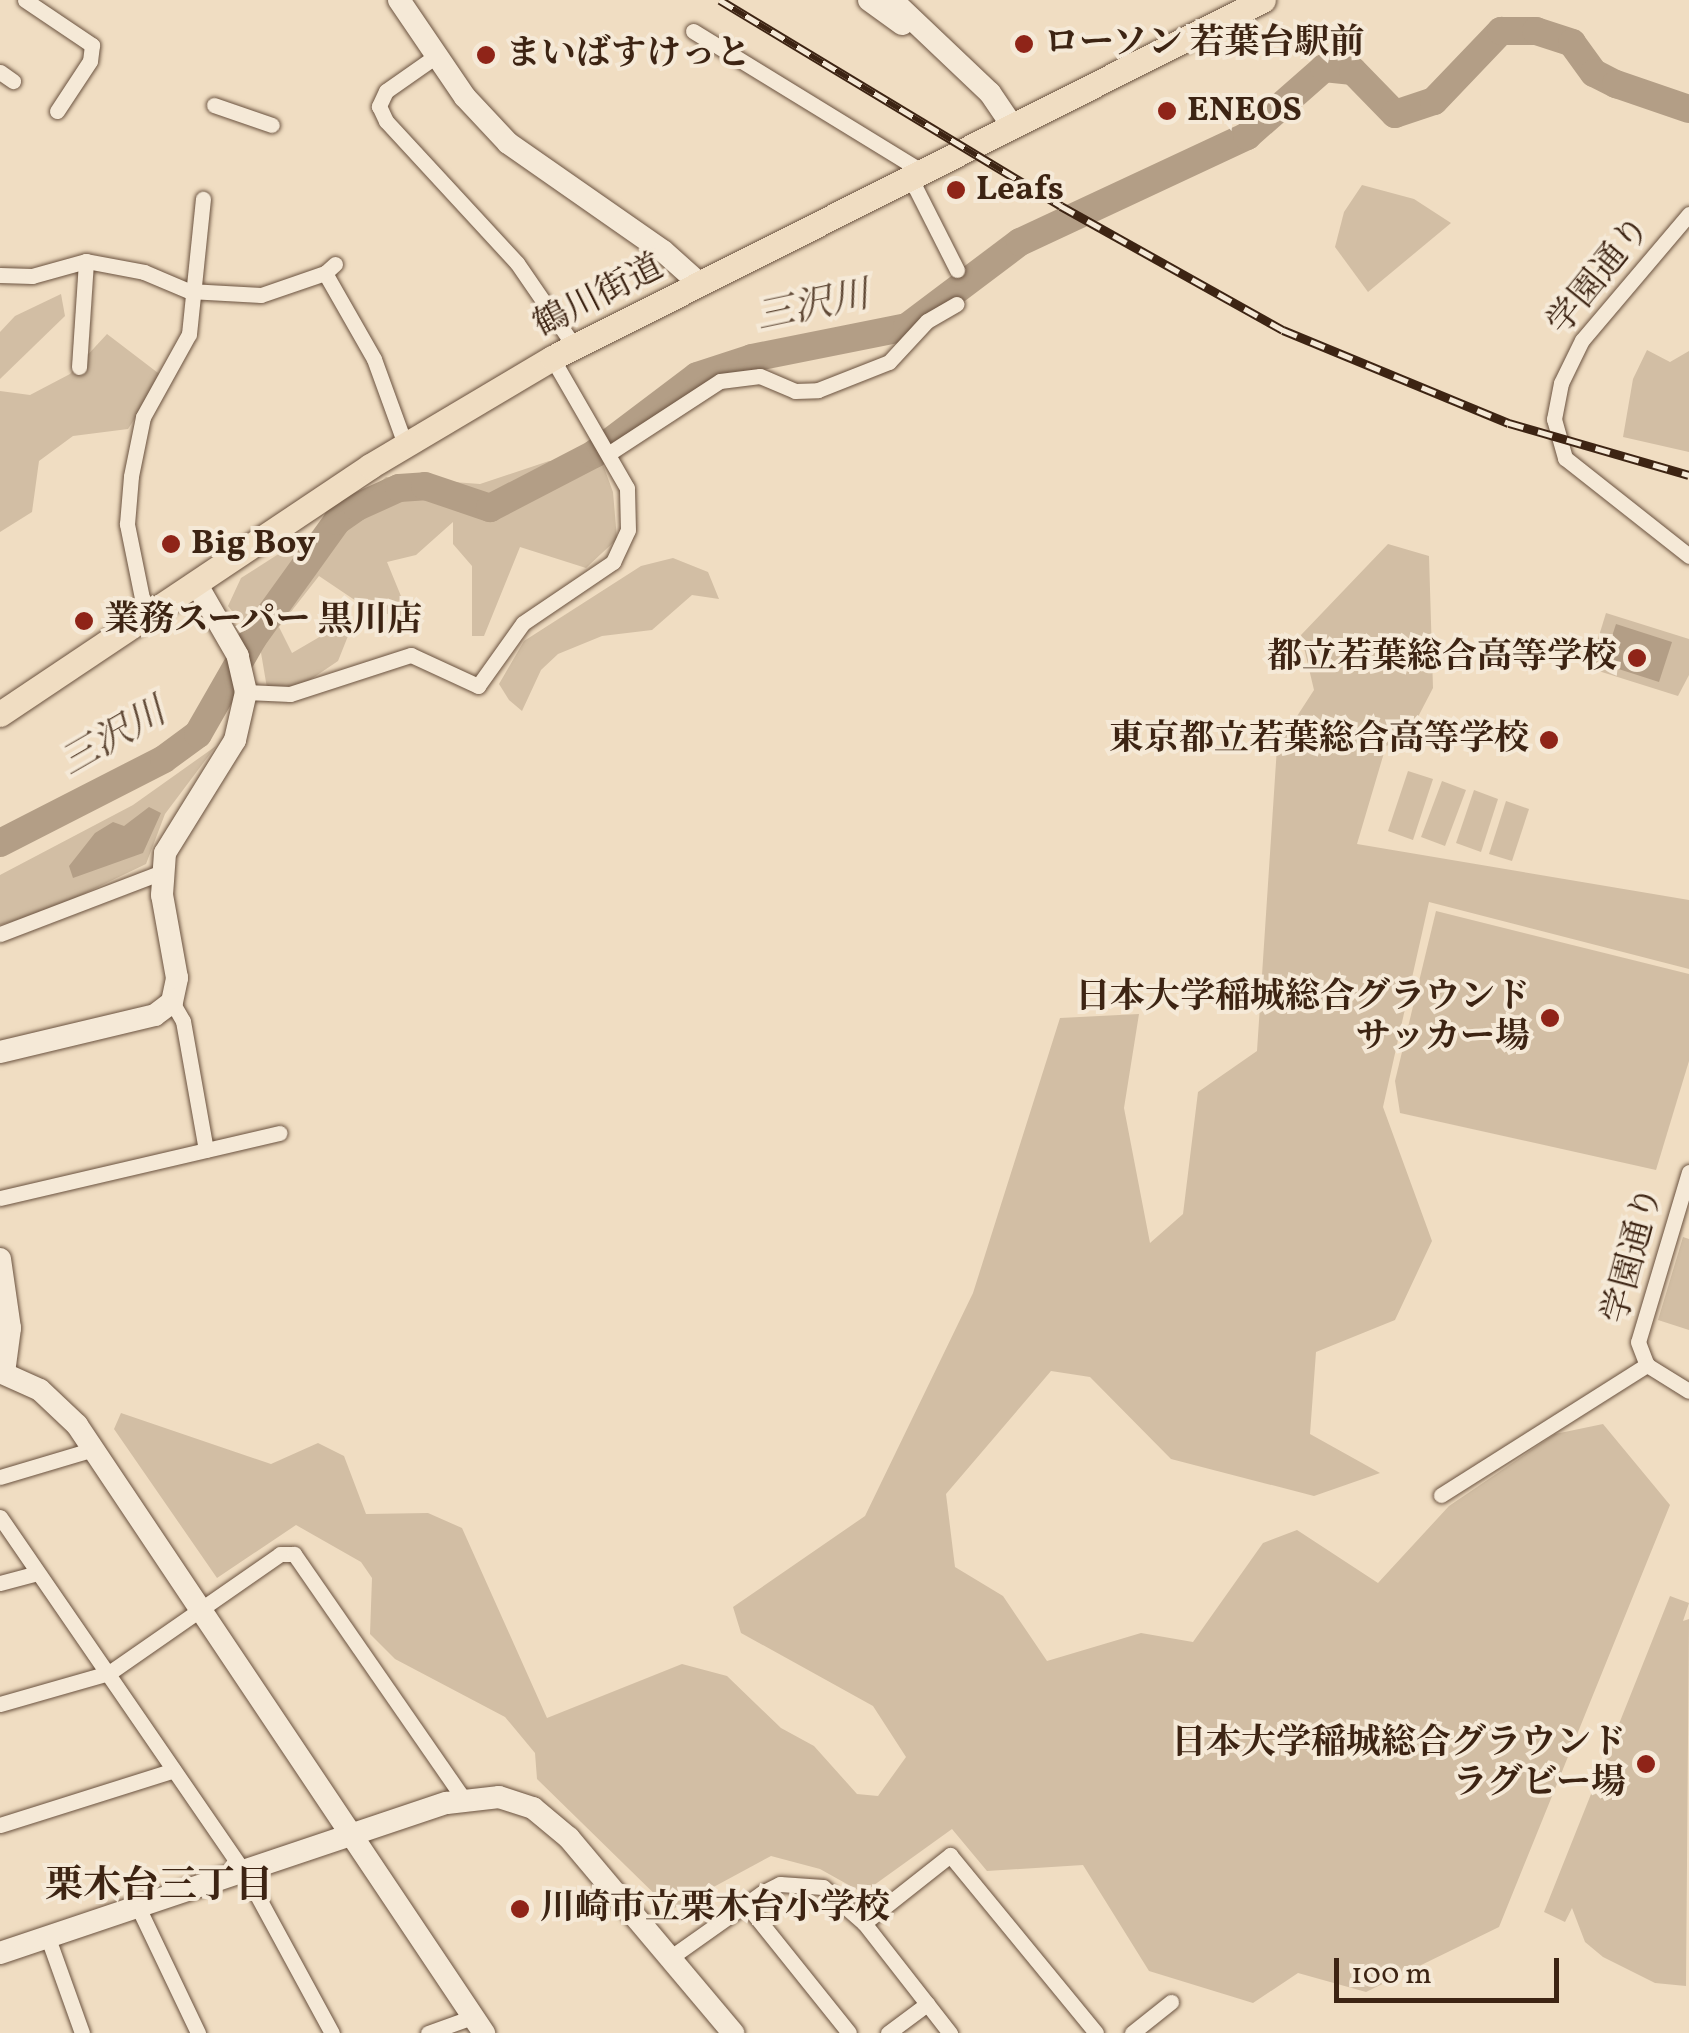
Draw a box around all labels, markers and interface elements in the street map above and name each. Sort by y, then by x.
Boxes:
place label: ローソン 若葉台駅前 [1044,23,1366,65]
marker: ローソン 若葉台駅前 [1013,33,1035,55]
place label: まいばすけっと [506,34,751,76]
marker: まいばすけっと [475,44,497,66]
place label: ENEOS [1187,90,1302,132]
marker: ENEOS [1156,100,1178,122]
place label: Leafs [976,169,1064,211]
marker: Leafs [945,179,967,201]
street label: 学園通り [1540,208,1660,344]
street label: 鶴川街道 [527,247,671,347]
water label: 三沢川 [753,274,873,342]
place label: Big Boy [191,523,316,565]
marker: Big Boy [160,533,182,555]
place label: 業務スーパー 黒川店 [104,600,424,642]
marker: 業務スーパー 黒川店 [73,610,95,632]
place label: 都立若葉総合高等学校 [1267,637,1617,679]
marker: 都立若葉総合高等学校 [1626,647,1648,669]
water label: 三沢川 [53,691,175,787]
place label: 東京都立若葉総合高等学校 [1109,719,1529,761]
marker: 東京都立若葉総合高等学校 [1538,729,1560,751]
place label: 日本大学稲城総合グラウンド サッカー場 [1075,977,1530,1059]
marker: 日本大学稲城総合グラウンド サッカー場 [1539,1007,1561,1029]
street label: 学園通り [1596,1182,1672,1328]
place label: 日本大学稲城総合グラウンド ラグビー場 [1171,1723,1626,1805]
marker: 日本大学稲城総合グラウンド ラグビー場 [1635,1753,1657,1775]
district label: 栗木台三丁目 [45,1865,273,1911]
place label: 川崎市立栗木台小学校 [540,1888,890,1930]
marker: 川崎市立栗木台小学校 [509,1898,531,1920]
scale bar [1339,1938,1564,2000]
text: 100 m [1351,1954,1432,1996]

